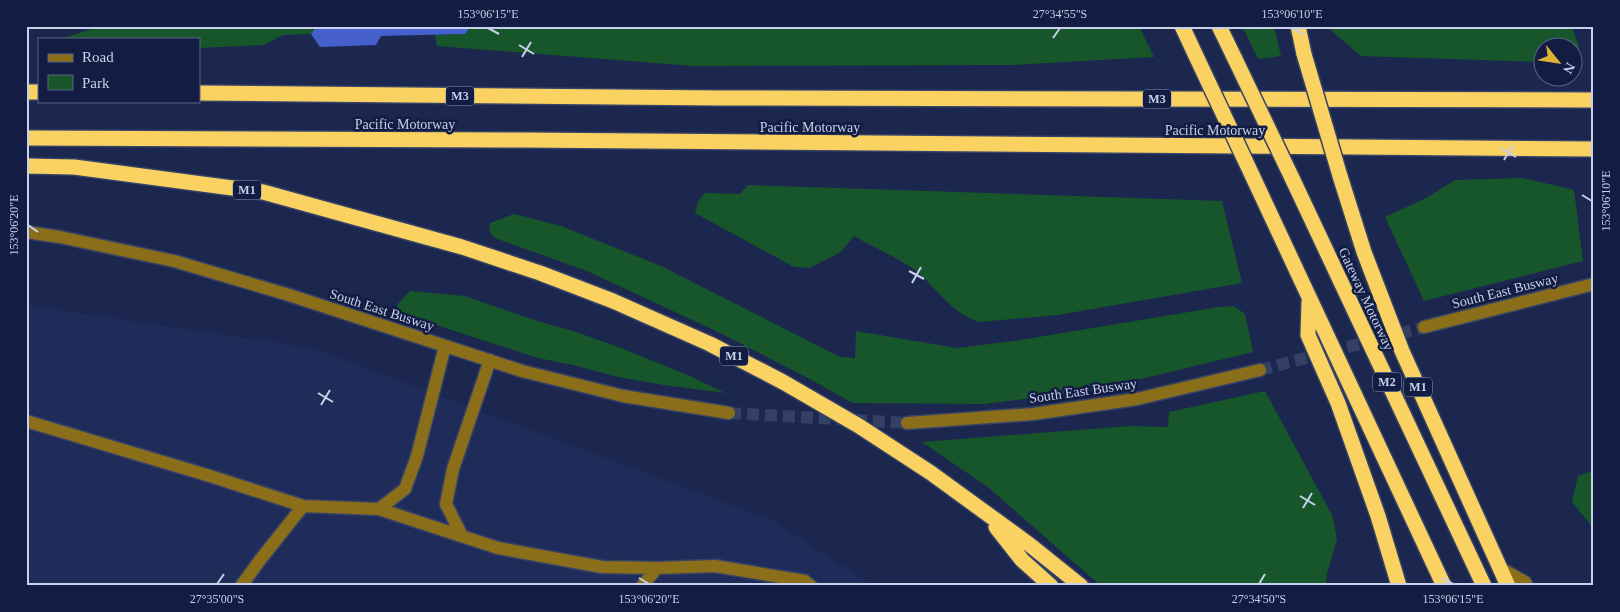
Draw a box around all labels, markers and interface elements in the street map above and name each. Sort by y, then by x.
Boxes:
text: 153°06'15"E [457,7,519,21]
text: 27°34'55"S [1033,7,1087,21]
text: 153°06'10"E [1261,7,1323,21]
legend [38,38,200,102]
north arrow [1532,38,1582,88]
text: Road [82,49,114,65]
text: N [1560,60,1578,76]
text: Park [82,75,110,91]
road number: M3 [446,86,474,105]
road number: M3 [1143,90,1171,108]
street label: Pacific Motorway [355,117,455,132]
street label: Pacific Motorway [760,120,860,135]
street label: Pacific Motorway [1165,123,1265,138]
text: 153°06'10"E [1599,170,1613,232]
road number: M1 [233,180,261,200]
text: 153°06'20"E [7,194,21,256]
street label: Gateway Motorway [1336,245,1396,353]
street label: South East Busway [1450,271,1560,311]
street label: South East Busway [328,286,436,334]
road number: M1 [720,346,748,366]
road number: M2 [1373,372,1401,392]
street label: South East Busway [1028,376,1138,406]
road number: M1 [1404,378,1432,397]
text: 27°35'00"S [190,592,244,606]
text: 153°06'20"E [618,592,680,606]
text: 27°34'50"S [1232,592,1286,606]
text: 153°06'15"E [1422,592,1484,606]

